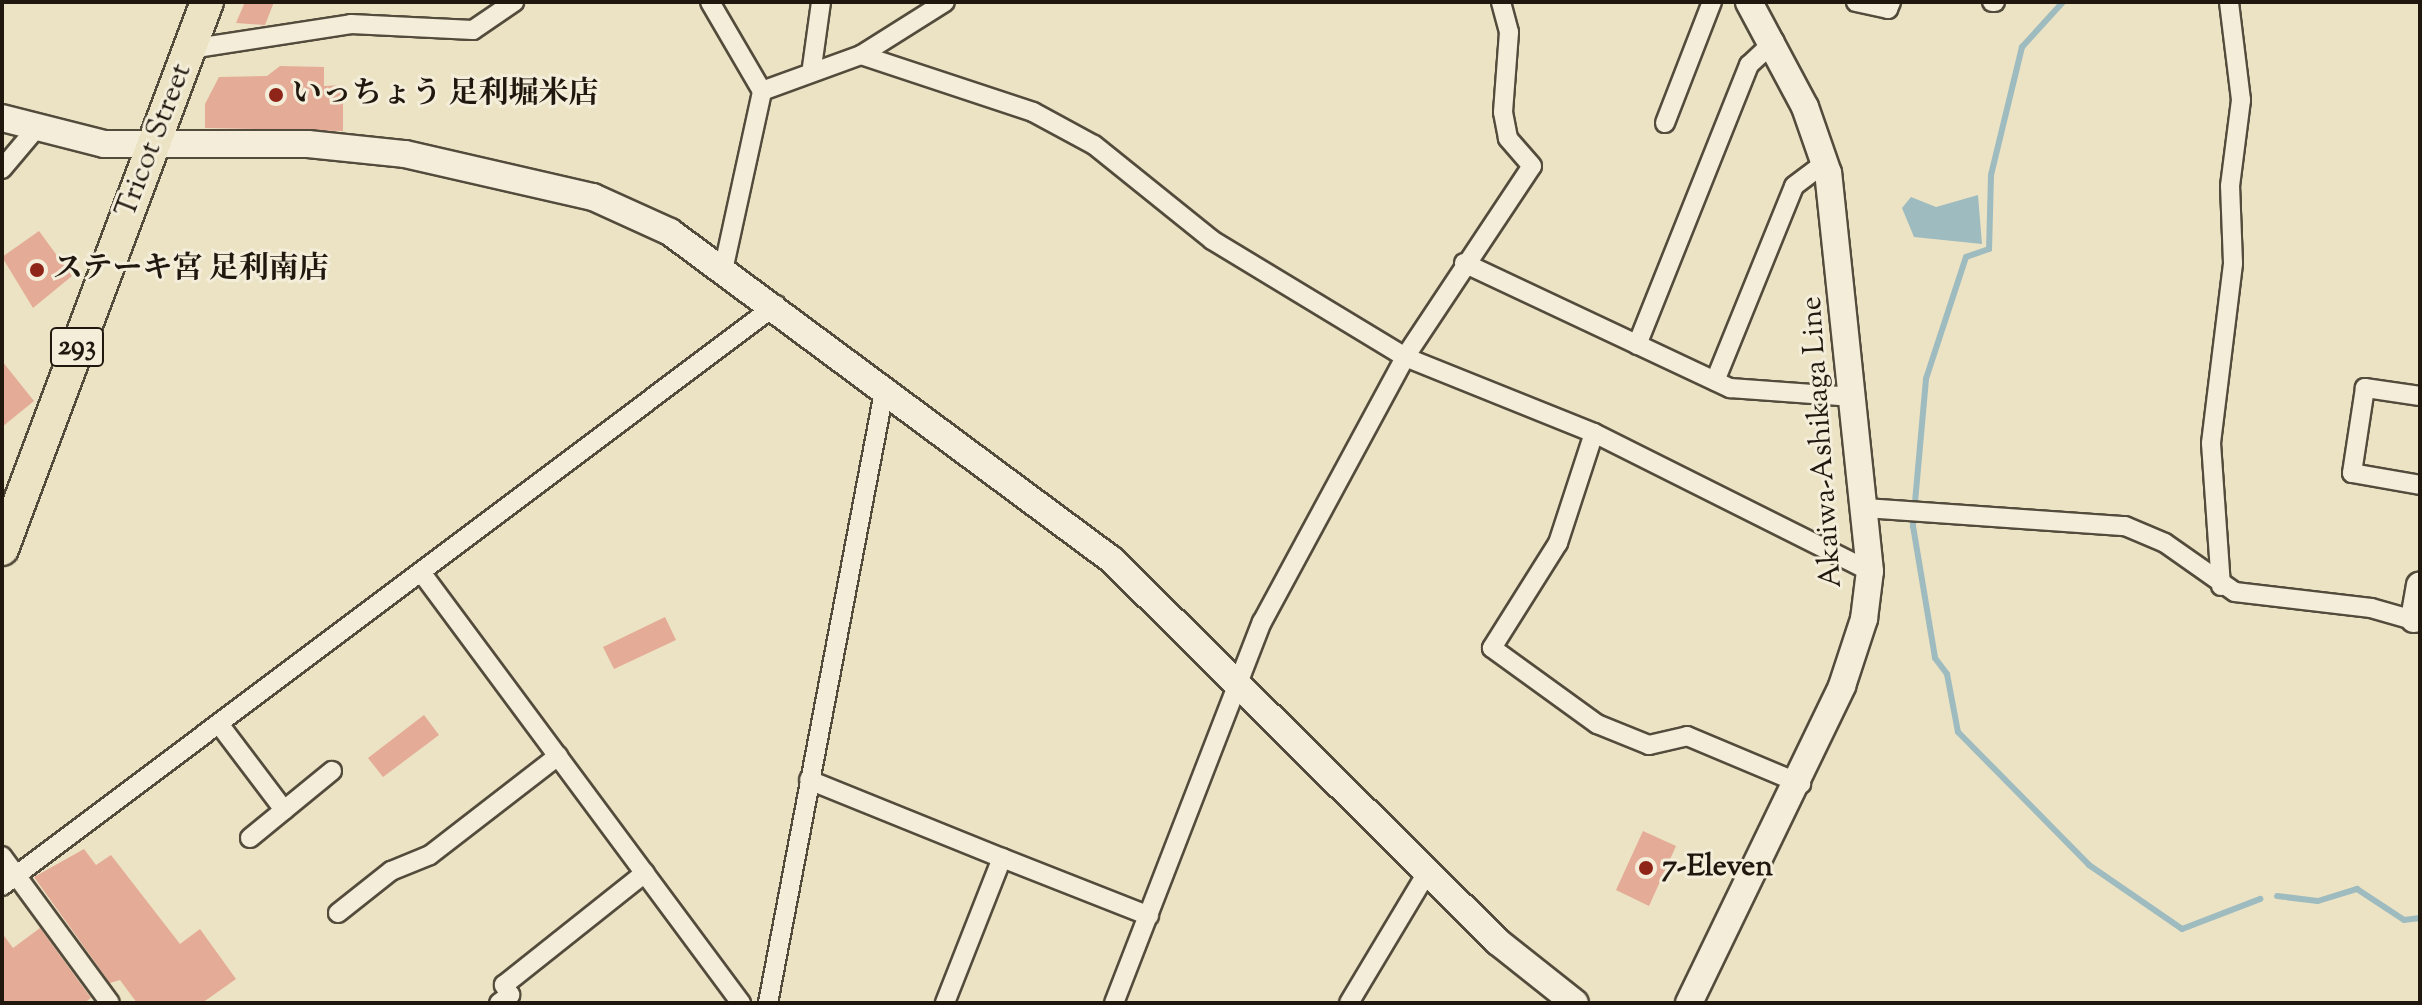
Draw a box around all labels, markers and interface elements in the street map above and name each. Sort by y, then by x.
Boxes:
street label: Tricot Street [109,59,201,223]
place label: いっちょう 足利堀米店 [292,77,598,113]
marker: いっちょう 足利堀米店 [267,86,285,104]
place label: ステーキ宮 足利南店 [53,252,329,288]
marker: ステーキ宮 足利南店 [28,261,46,279]
street label: Akaiwa-Ashikaga Line [1795,295,1851,589]
road number: 293 [49,323,105,371]
place label: 7-Eleven [1662,850,1773,886]
marker: 7-Eleven [1637,859,1655,877]

